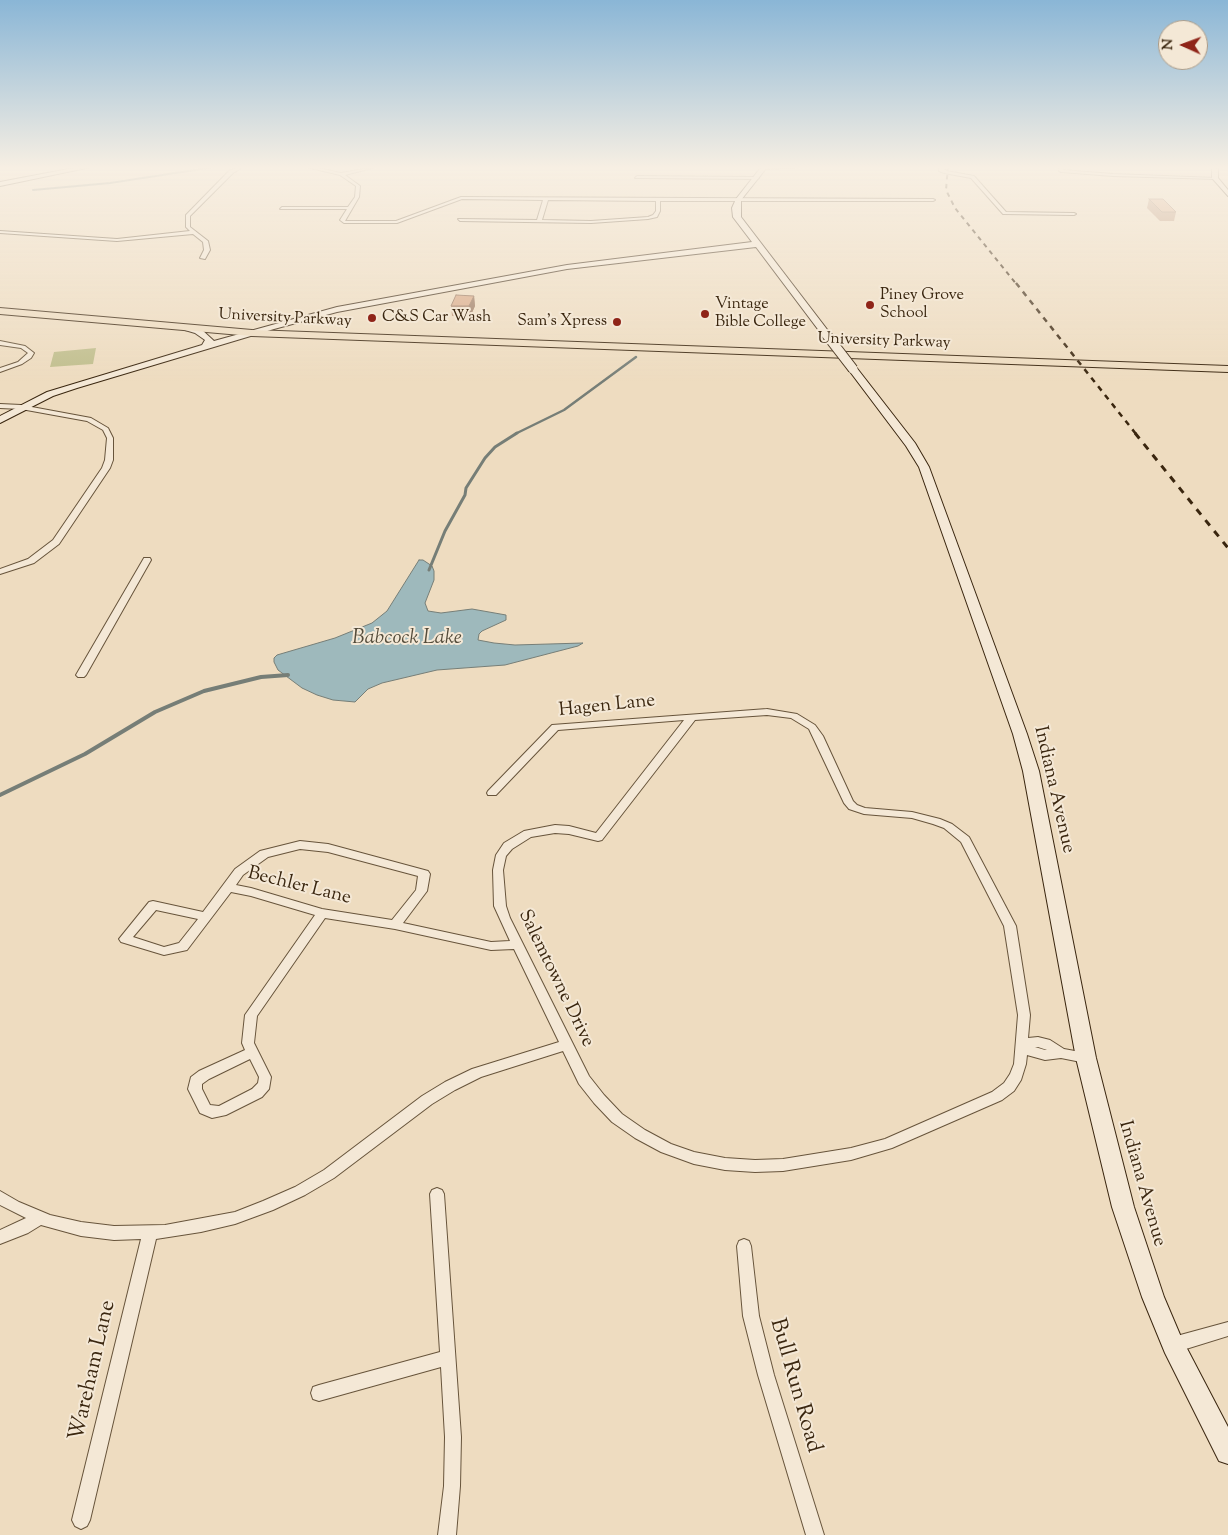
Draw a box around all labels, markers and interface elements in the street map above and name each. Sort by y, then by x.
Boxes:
north arrow [1158,20,1208,70]
text: N [1159,39,1179,50]
place label: Piney Grove School [880,286,964,324]
place label: Vintage Bible College [715,295,806,333]
marker: Piney Grove School [864,299,876,311]
street label: University Parkway [218,306,352,332]
place label: C&S Car Wash [382,308,491,328]
marker: Vintage Bible College [699,308,711,320]
marker: C&S Car Wash [366,312,378,324]
place label: Sam's Xpress [517,312,607,332]
marker: Sam's Xpress [611,316,623,328]
street label: University Parkway [817,330,951,354]
water label: Babcock Lake [352,628,462,652]
street label: Hagen Lane [558,691,656,723]
street label: Indiana Avenue [1027,724,1079,856]
street label: Bechler Lane [245,863,353,911]
street label: Salemtowne Drive [512,907,598,1051]
street label: Indiana Avenue [1112,1119,1170,1249]
street label: Wareham Lane [65,1298,123,1444]
street label: Bull Run Road [762,1316,826,1456]

